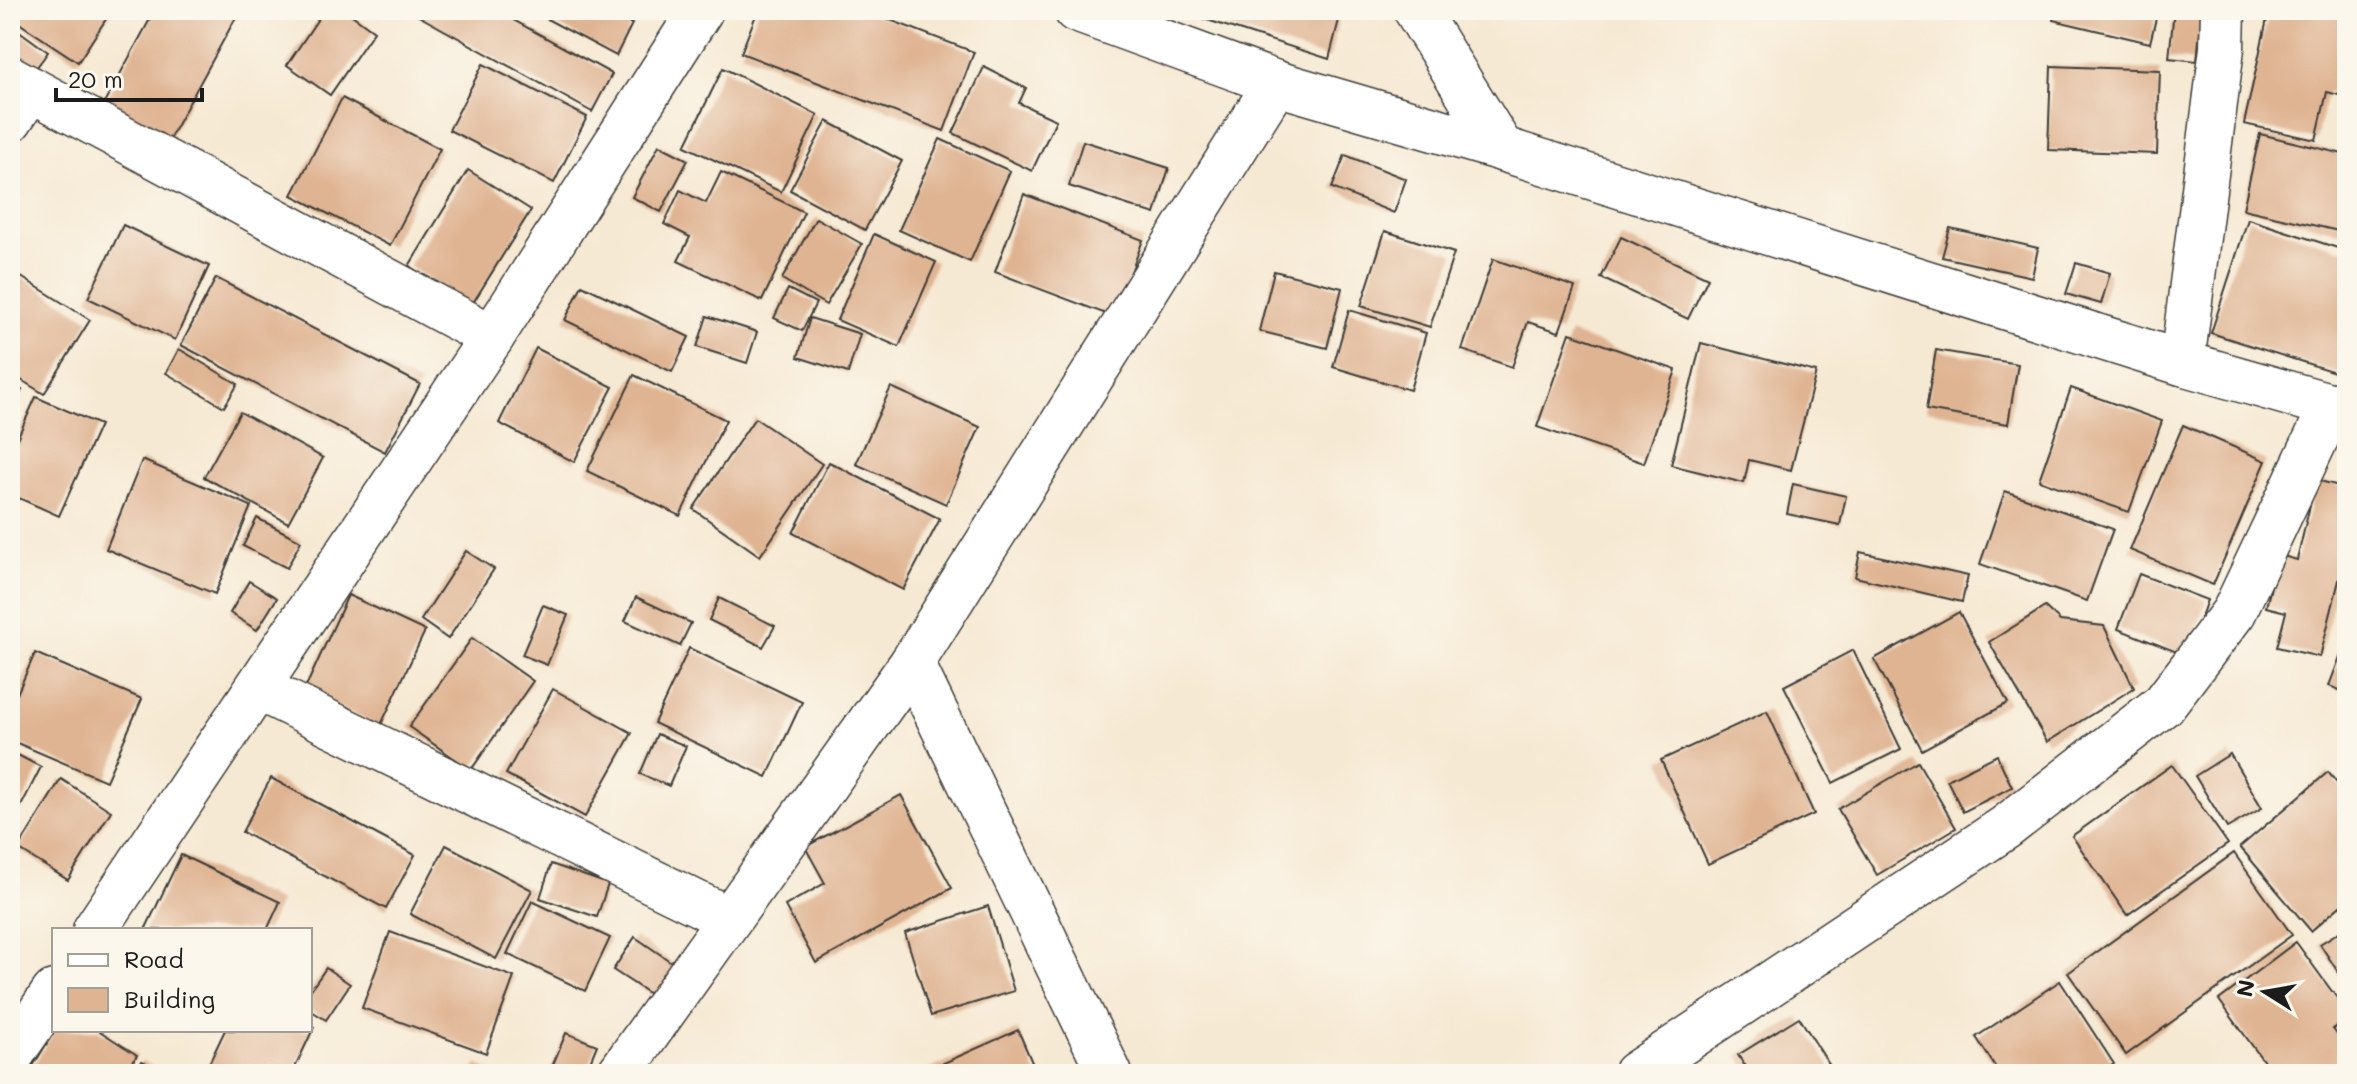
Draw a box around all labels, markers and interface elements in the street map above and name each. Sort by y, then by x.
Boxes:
scale bar [56,52,202,102]
text: 20 m [68,63,123,94]
legend [52,928,312,1032]
text: Road [124,943,184,974]
north arrow [2225,952,2305,1032]
text: N [2229,977,2261,999]
text: Building [124,983,215,1014]

